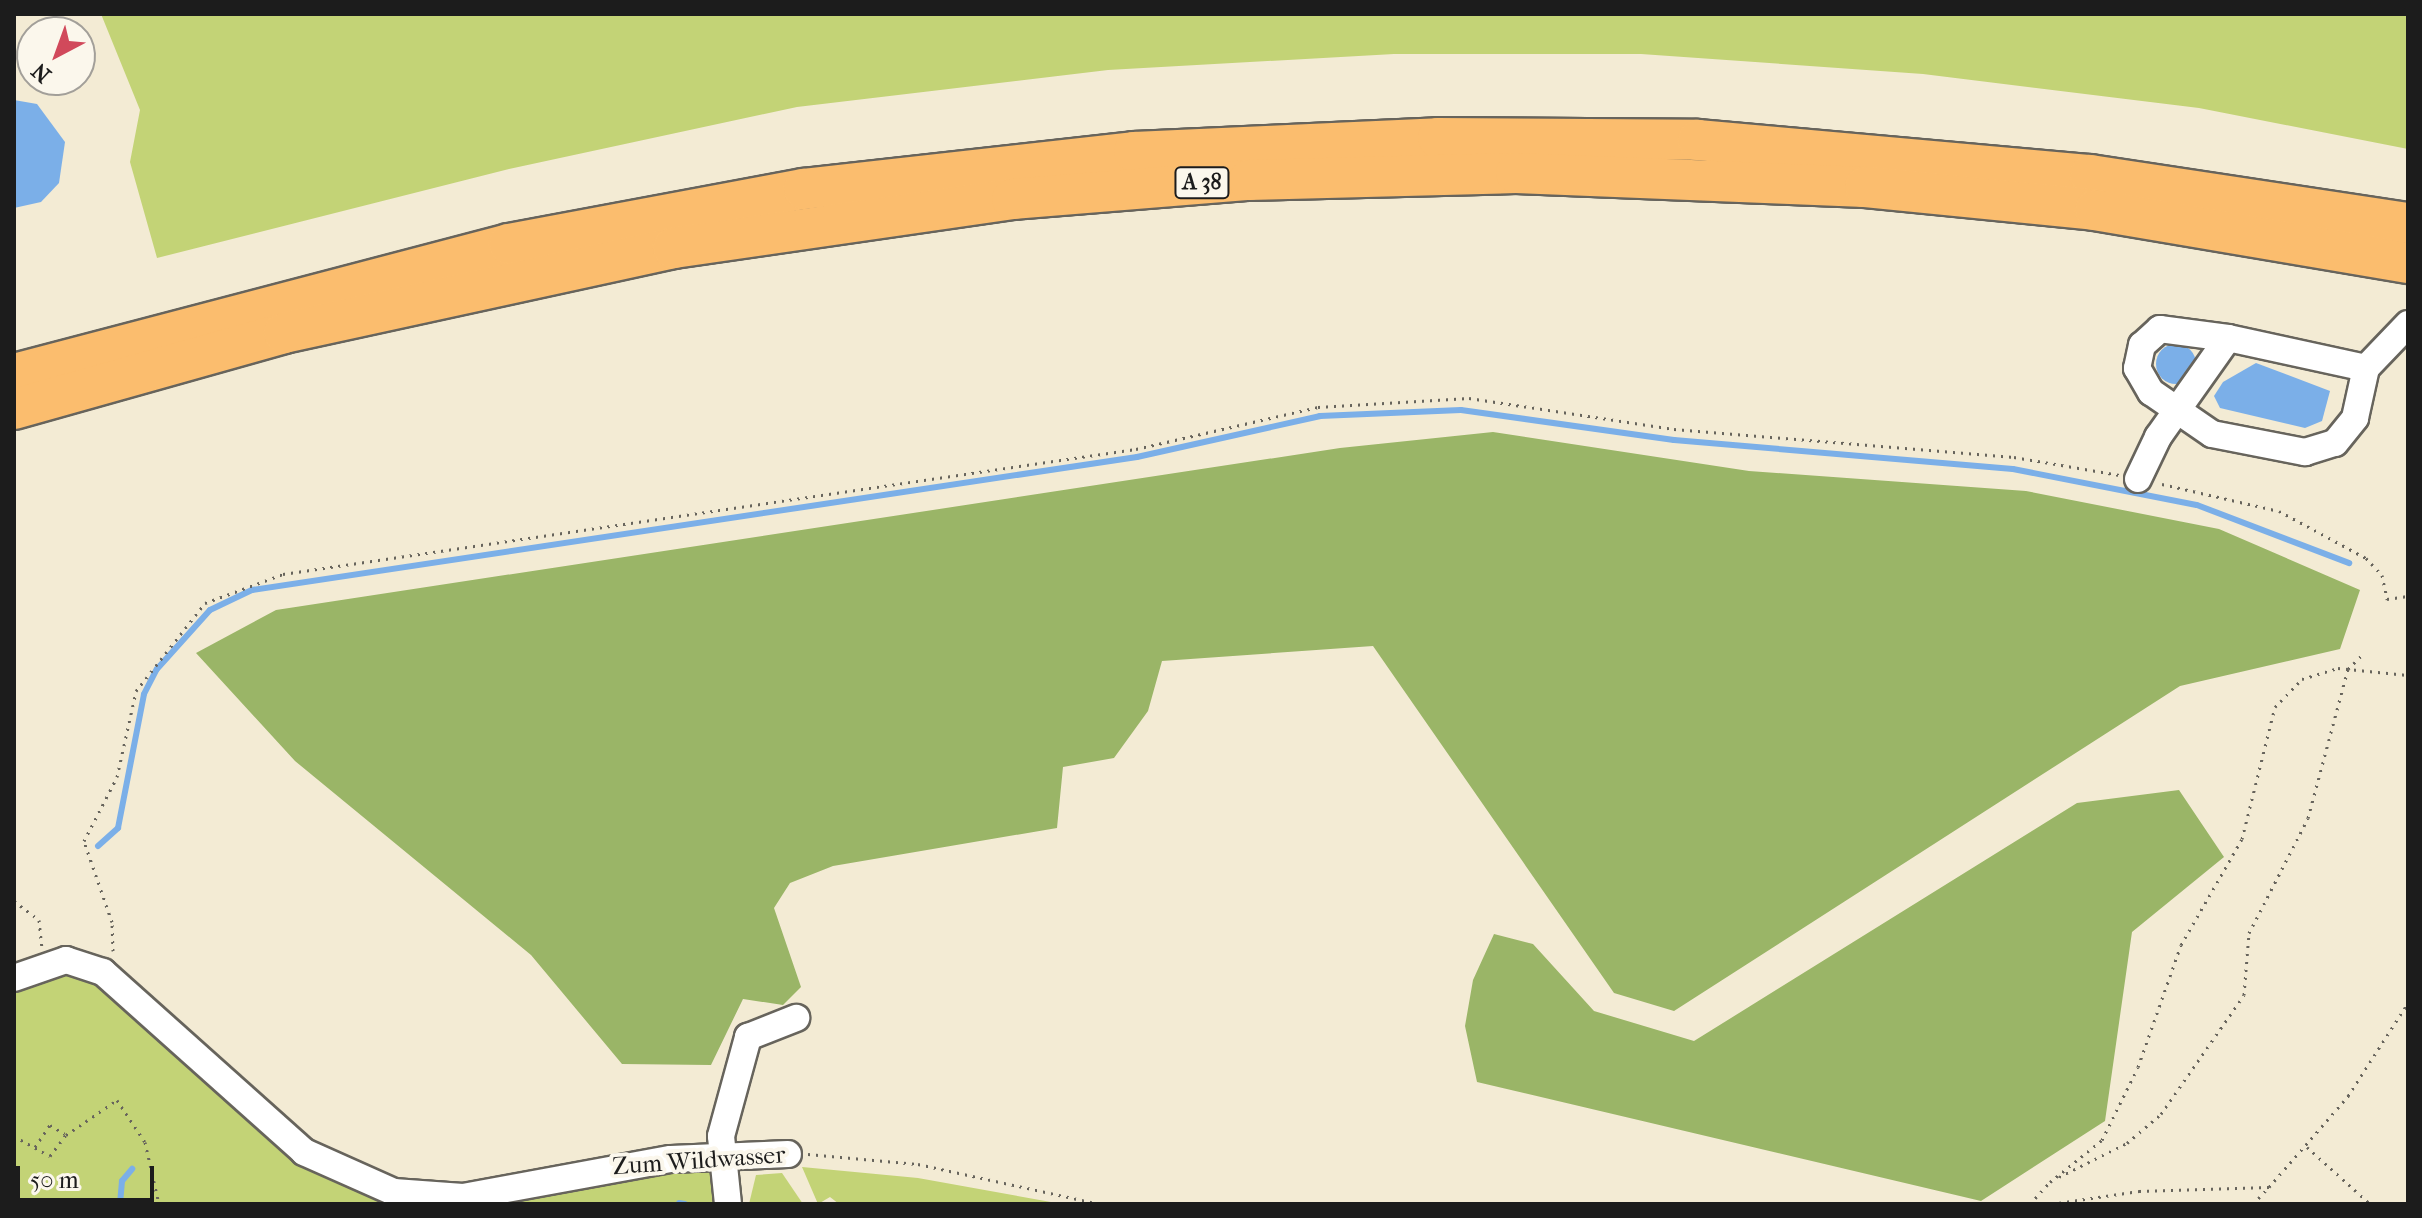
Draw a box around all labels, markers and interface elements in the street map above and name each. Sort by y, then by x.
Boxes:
north arrow [16,16,96,96]
text: N [27,57,56,88]
road number: A 38 [1174,165,1230,201]
street label: Zum Wildwasser [612,1141,786,1181]
scale bar [20,1150,158,1200]
text: 50 m [30,1166,79,1194]

